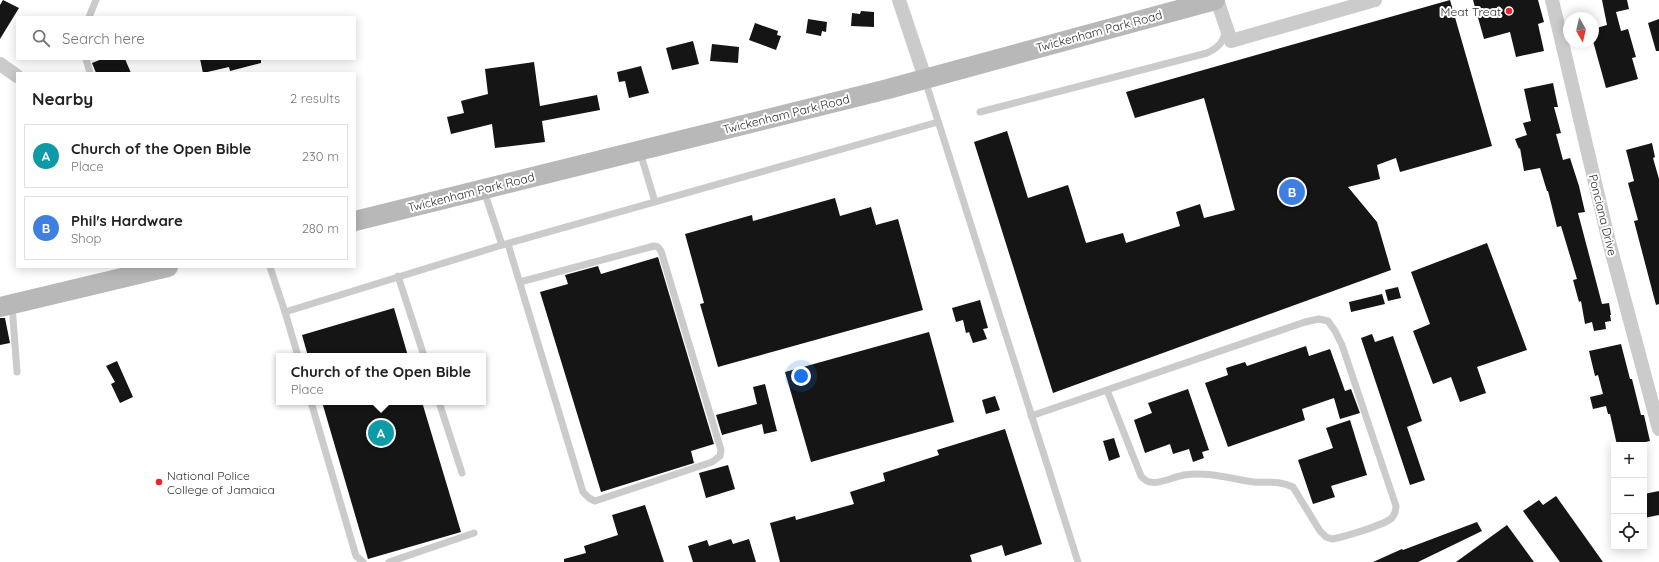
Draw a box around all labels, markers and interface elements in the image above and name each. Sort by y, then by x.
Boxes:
place label: Meat Treat [1441,4,1501,19]
marker: Meat Treat [1504,6,1514,16]
street label: Twickenham Park Road [1034,7,1164,55]
north arrow [1563,12,1599,48]
search box [16,16,356,60]
icon: search [30,27,52,49]
text: Search here [62,29,145,48]
text: Nearby [32,88,93,109]
text: 2 results [290,90,340,106]
street label: Twickenham Park Road [721,91,851,137]
text: Church of the Open Bible [71,139,251,158]
text: A [42,148,50,164]
text: 230 m [302,148,339,164]
text: Place [71,158,104,174]
street label: Twickenham Park Road [406,169,536,215]
street label: Ponciana Drive [1586,173,1620,258]
pin: B [1279,177,1305,207]
text: Phil's Hardware [71,211,183,230]
text: B [42,220,50,236]
text: 280 m [302,220,339,236]
text: Shop [71,230,101,246]
popup [276,353,486,405]
text: Church of the Open Bible [291,362,471,381]
your location [791,366,811,386]
text: Place [291,381,324,397]
pin: A [368,418,394,448]
map controls [1611,442,1647,550]
button: + [1611,442,1647,478]
place label: National Police College of Jamaica [167,468,275,497]
marker: National Police College of Jamaica [154,477,164,487]
button: − [1611,478,1647,514]
button: locate [1611,514,1647,550]

